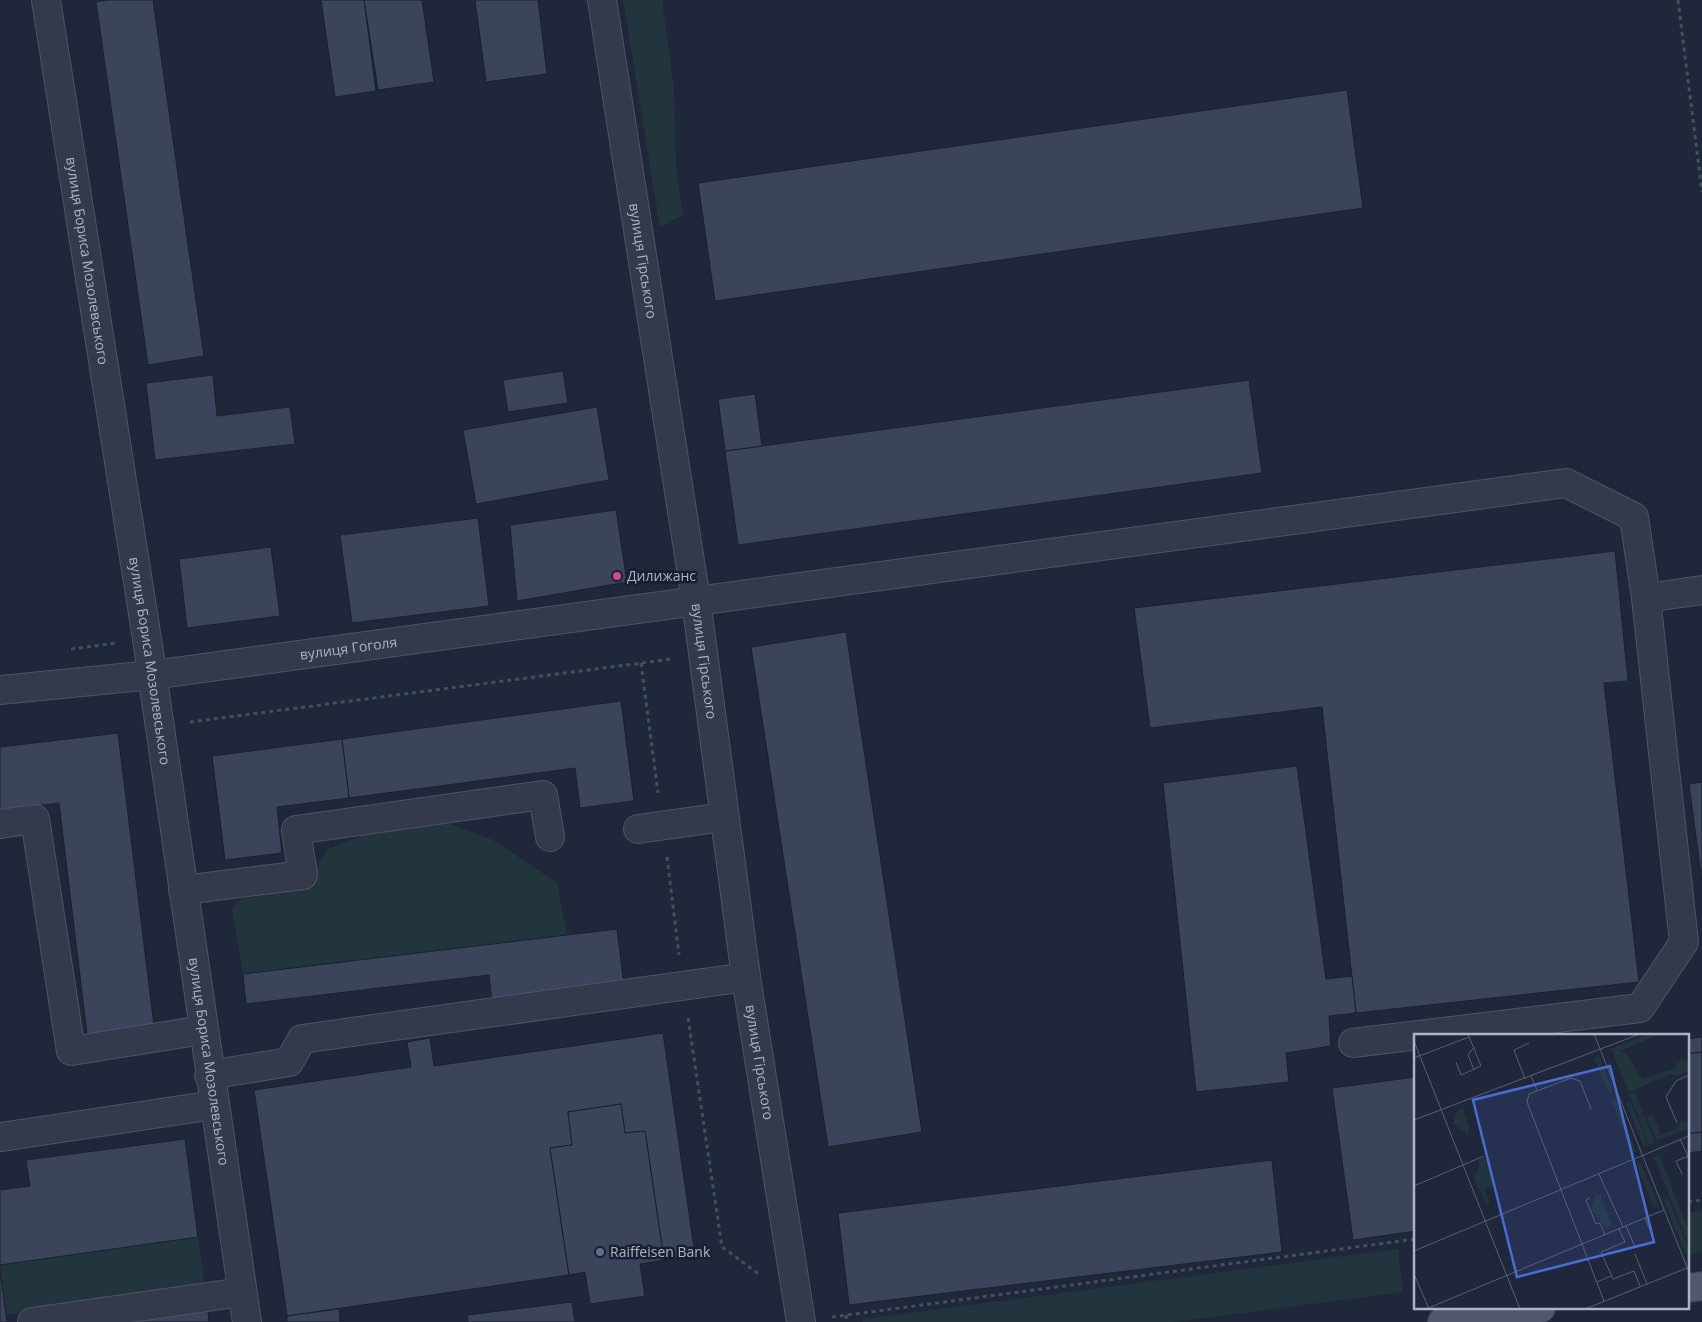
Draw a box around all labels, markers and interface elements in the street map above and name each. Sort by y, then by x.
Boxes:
street label: вулиця Бориса Мозолевського [62,155,113,366]
street label: вулиця Гірського [625,202,662,320]
street label: вулиця Бориса Мозолевського [125,555,175,766]
place label: Дилижанс [627,566,696,585]
marker: Дилижанс [611,570,623,582]
street label: вулиця Гірського [688,602,722,720]
street label: вулиця Гоголя [299,632,398,664]
street label: вулиця Бориса Мозолевського [185,956,234,1167]
street label: вулиця Гірського [742,1003,779,1121]
inset map [1414,1034,1690,1310]
place label: Raiffeisen Bank [610,1242,711,1261]
marker: Raiffeisen Bank [594,1246,606,1258]

